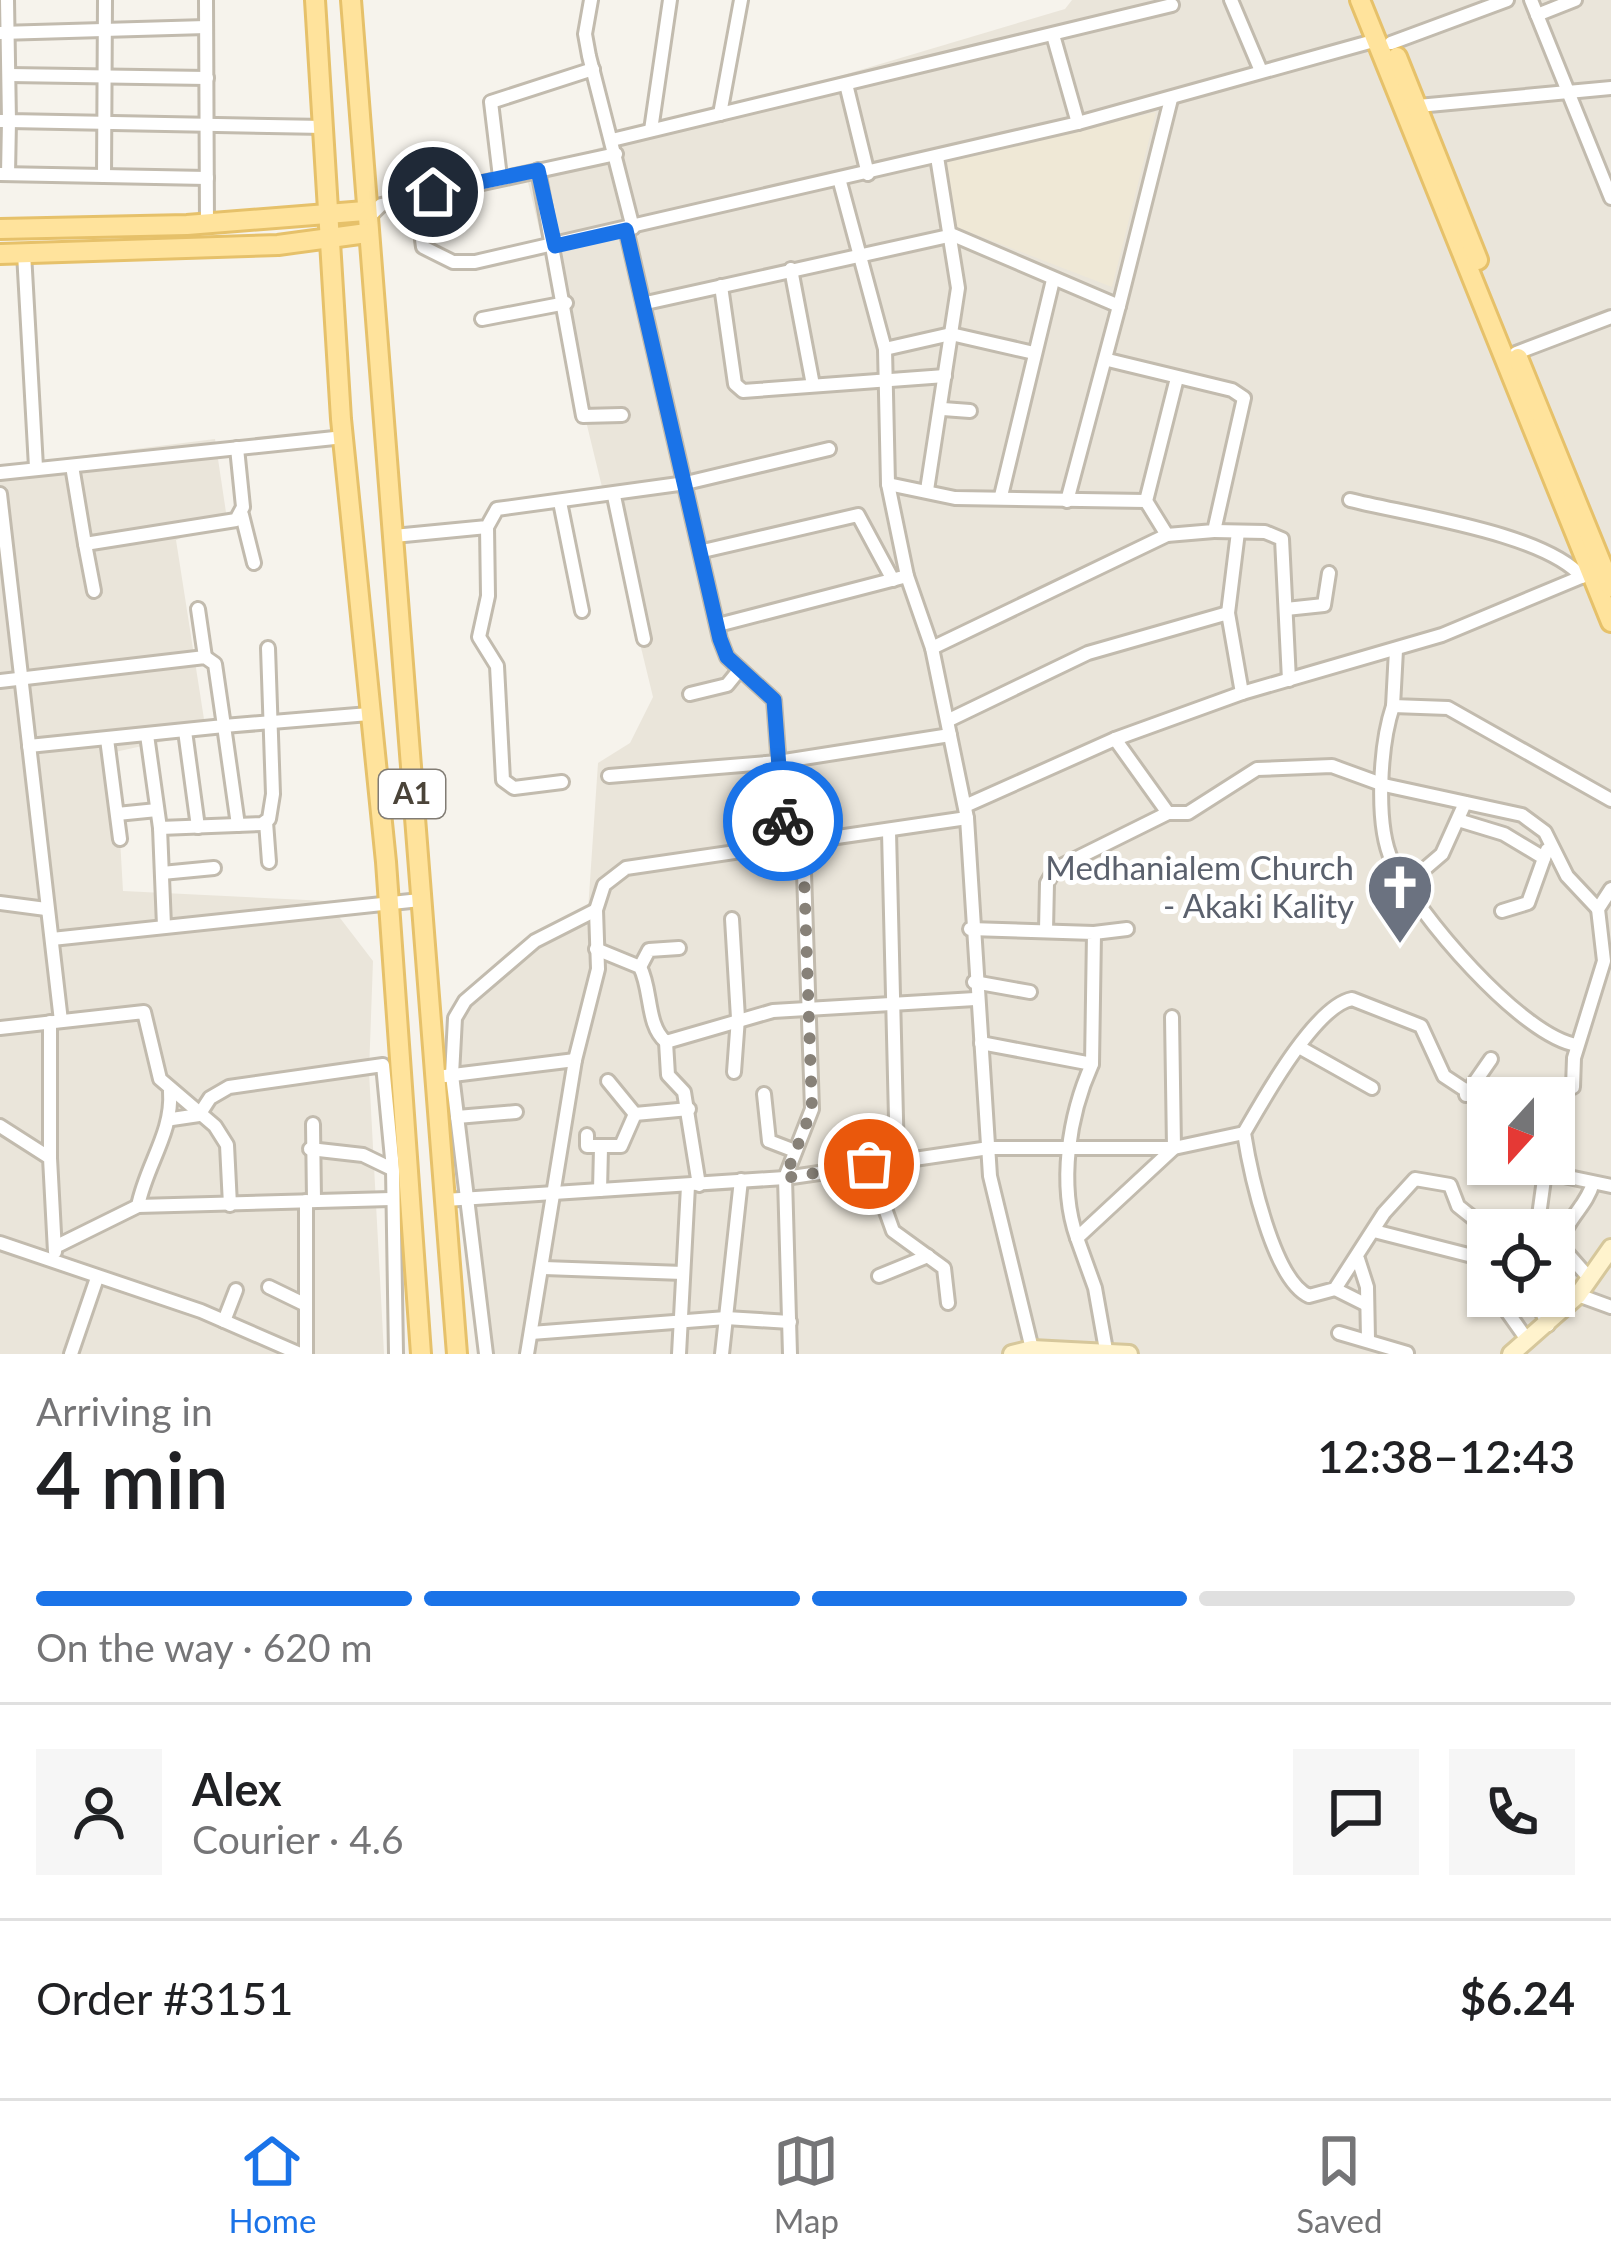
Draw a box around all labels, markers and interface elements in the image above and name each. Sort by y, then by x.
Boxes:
pin [382,141,484,243]
icon: home [400,159,466,225]
courier [723,761,843,881]
road number: A1 [379,770,445,818]
icon: bike [750,788,816,854]
place label: Medhanialem Church - Akaki Kality [1045,847,1354,925]
church icon: Medhanialem Church - Akaki Kality [1365,852,1435,946]
north arrow [1467,1077,1575,1185]
map controls [1467,1077,1575,1317]
pin [818,1113,920,1215]
icon: bag [836,1131,902,1197]
button: locate [1467,1209,1575,1317]
text: Arriving in [36,1388,213,1434]
text: 12:38–12:43 [1317,1429,1575,1483]
text: 4 min [36,1432,229,1526]
text: On the way · 620 m [36,1624,373,1670]
button: person [36,1749,162,1875]
button: chat [1293,1749,1419,1875]
button: phone [1449,1749,1575,1875]
text: Alex [192,1762,282,1816]
text: Courier · 4.6 [192,1816,404,1862]
text: Order #3151 [36,1971,294,2025]
text: $6.24 [1460,1971,1575,2025]
tab: Home [228,2128,316,2240]
tab: Map [773,2128,839,2240]
tab: Saved [1296,2128,1383,2240]

